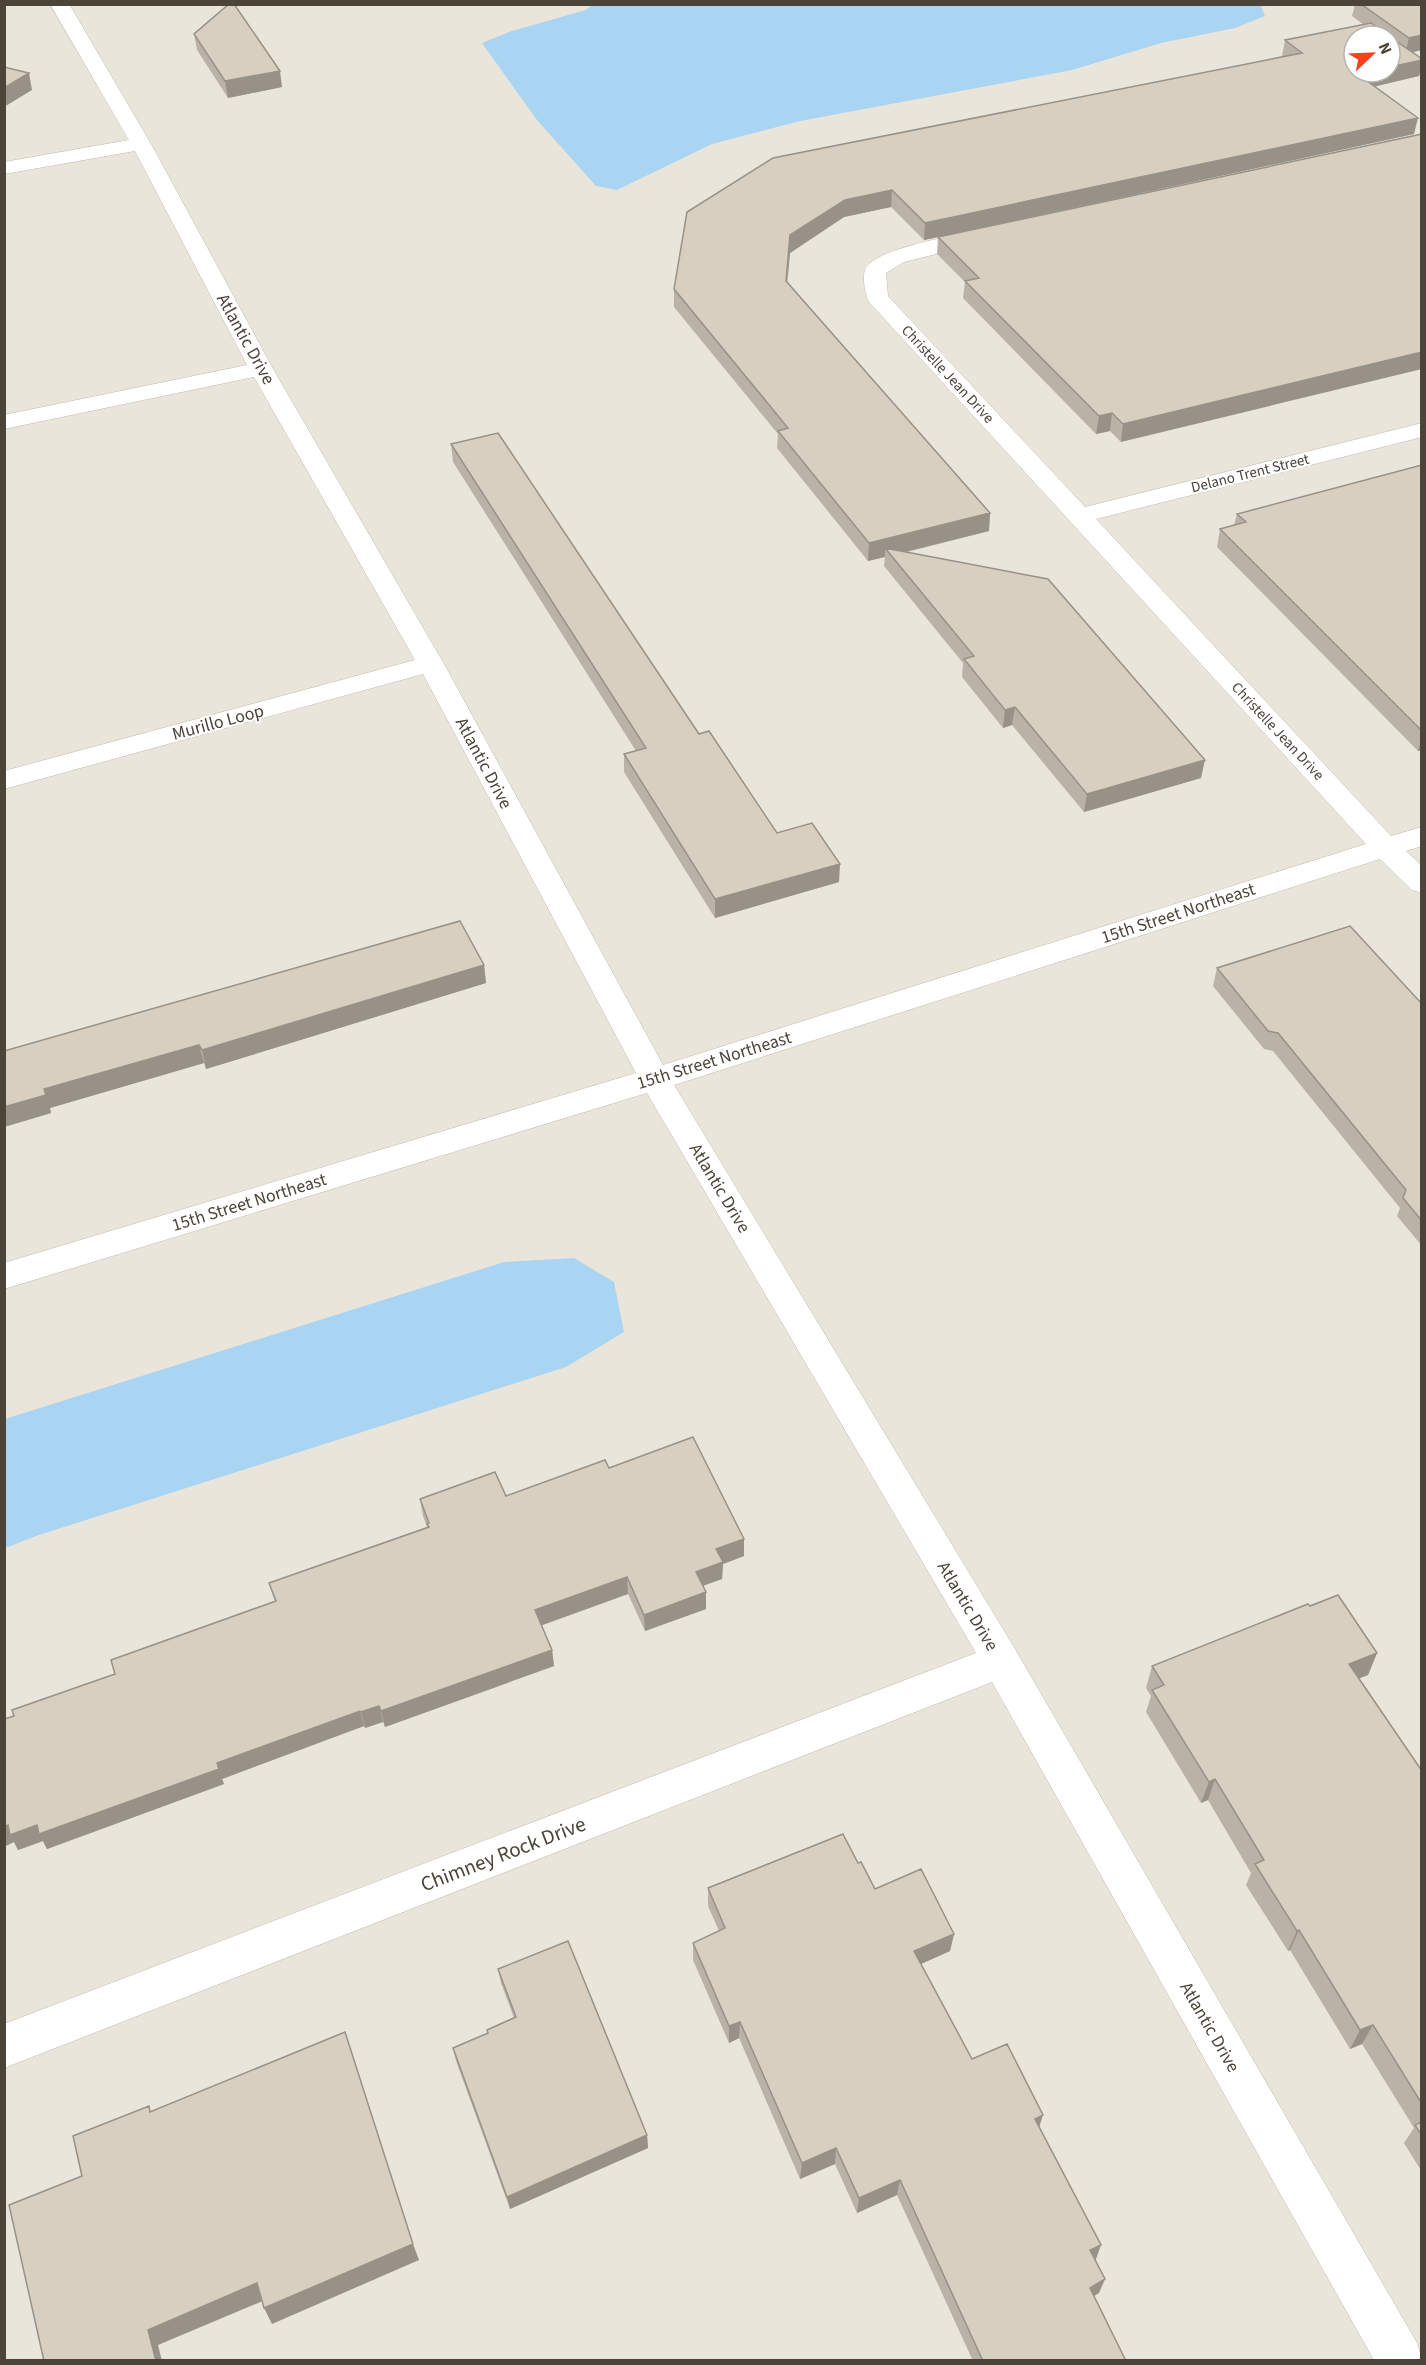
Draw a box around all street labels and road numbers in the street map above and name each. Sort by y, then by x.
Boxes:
street label: Atlantic Drive [210,289,281,389]
street label: Christelle Jean Drive [896,320,999,428]
street label: Delano Trent Street [1189,449,1311,498]
street label: Christelle Jean Drive [1226,677,1329,785]
street label: Murillo Loop [169,698,267,747]
street label: Atlantic Drive [449,713,518,814]
street label: 15th Street Northeast [1098,877,1258,950]
street label: 15th Street Northeast [634,1025,795,1096]
street label: Atlantic Drive [683,1139,756,1238]
street label: 15th Street Northeast [169,1167,330,1238]
street label: Atlantic Drive [931,1557,1004,1656]
street label: Chimney Rock Drive [416,1809,590,1899]
street label: Atlantic Drive [1174,1978,1246,2077]

